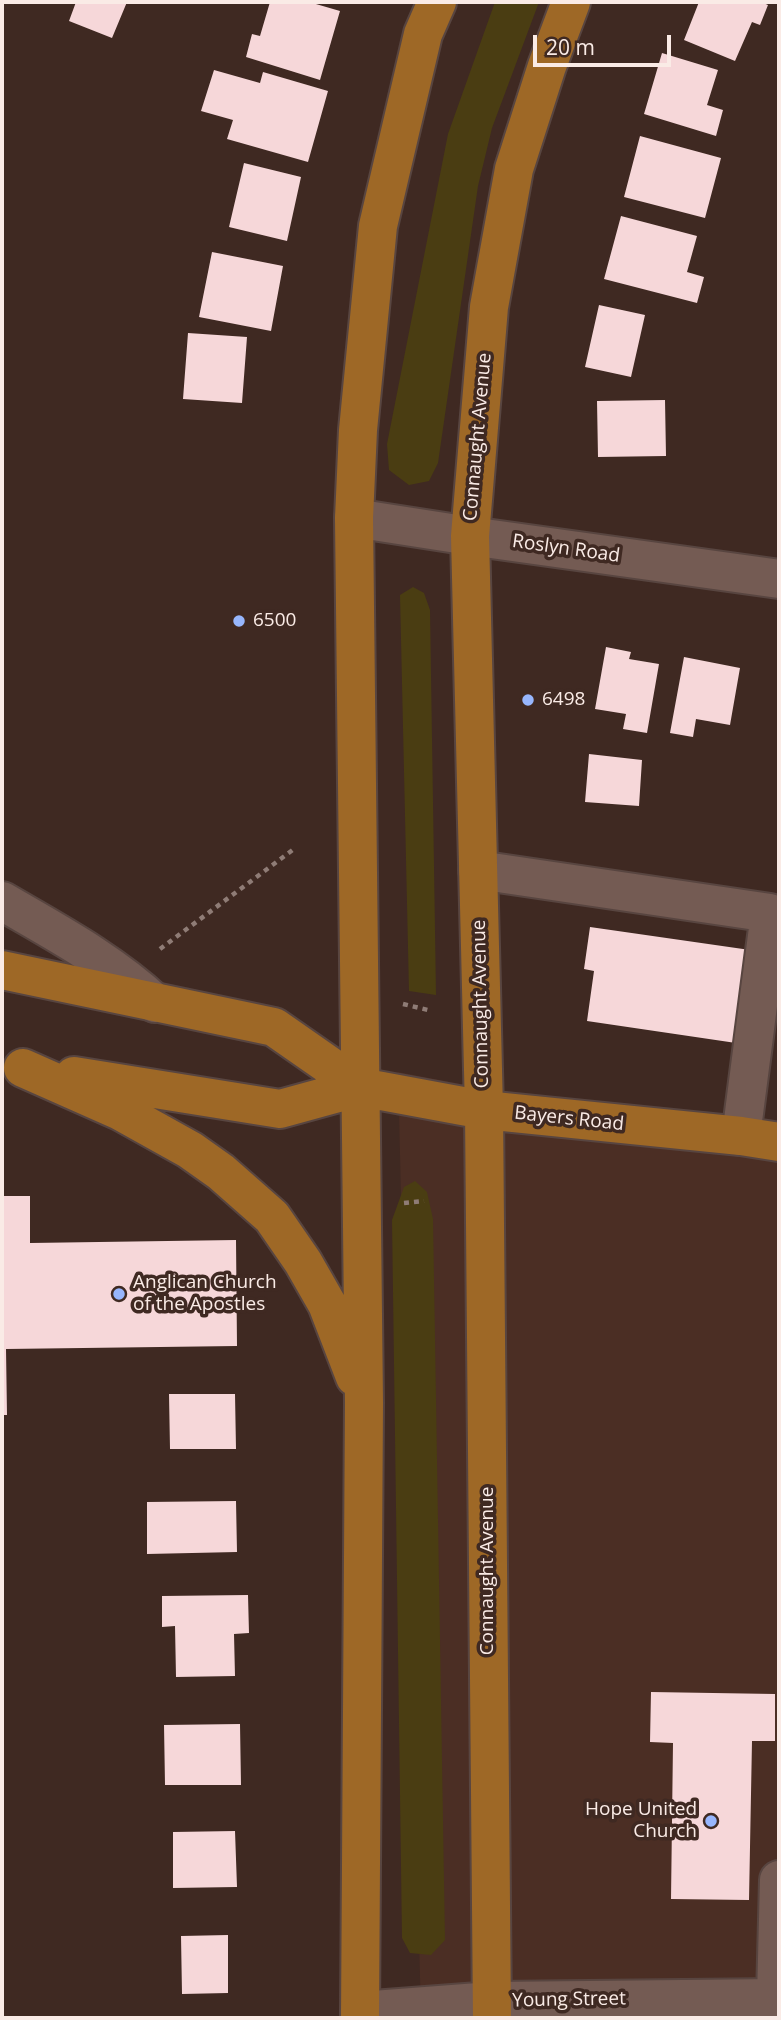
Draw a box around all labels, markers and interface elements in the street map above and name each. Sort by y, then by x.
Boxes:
scale bar [536,21,674,65]
text: 20 m [546,33,595,61]
street label: Connaught Avenue [459,352,497,522]
street label: Roslyn Road [511,530,621,568]
place label: 6500 [253,610,296,632]
marker: 6500 [231,613,247,629]
place label: 6498 [542,689,585,711]
marker: 6498 [520,692,536,708]
street label: Connaught Avenue [468,919,494,1089]
street label: Bayers Road [513,1102,625,1136]
place label: Anglican Church of the Apostles [133,1272,277,1316]
marker: Anglican Church of the Apostles [111,1286,127,1302]
street label: Connaught Avenue [477,1487,499,1655]
place label: Hope United Church [585,1799,697,1843]
marker: Hope United Church [703,1813,719,1829]
street label: Young Street [512,1988,626,2012]

